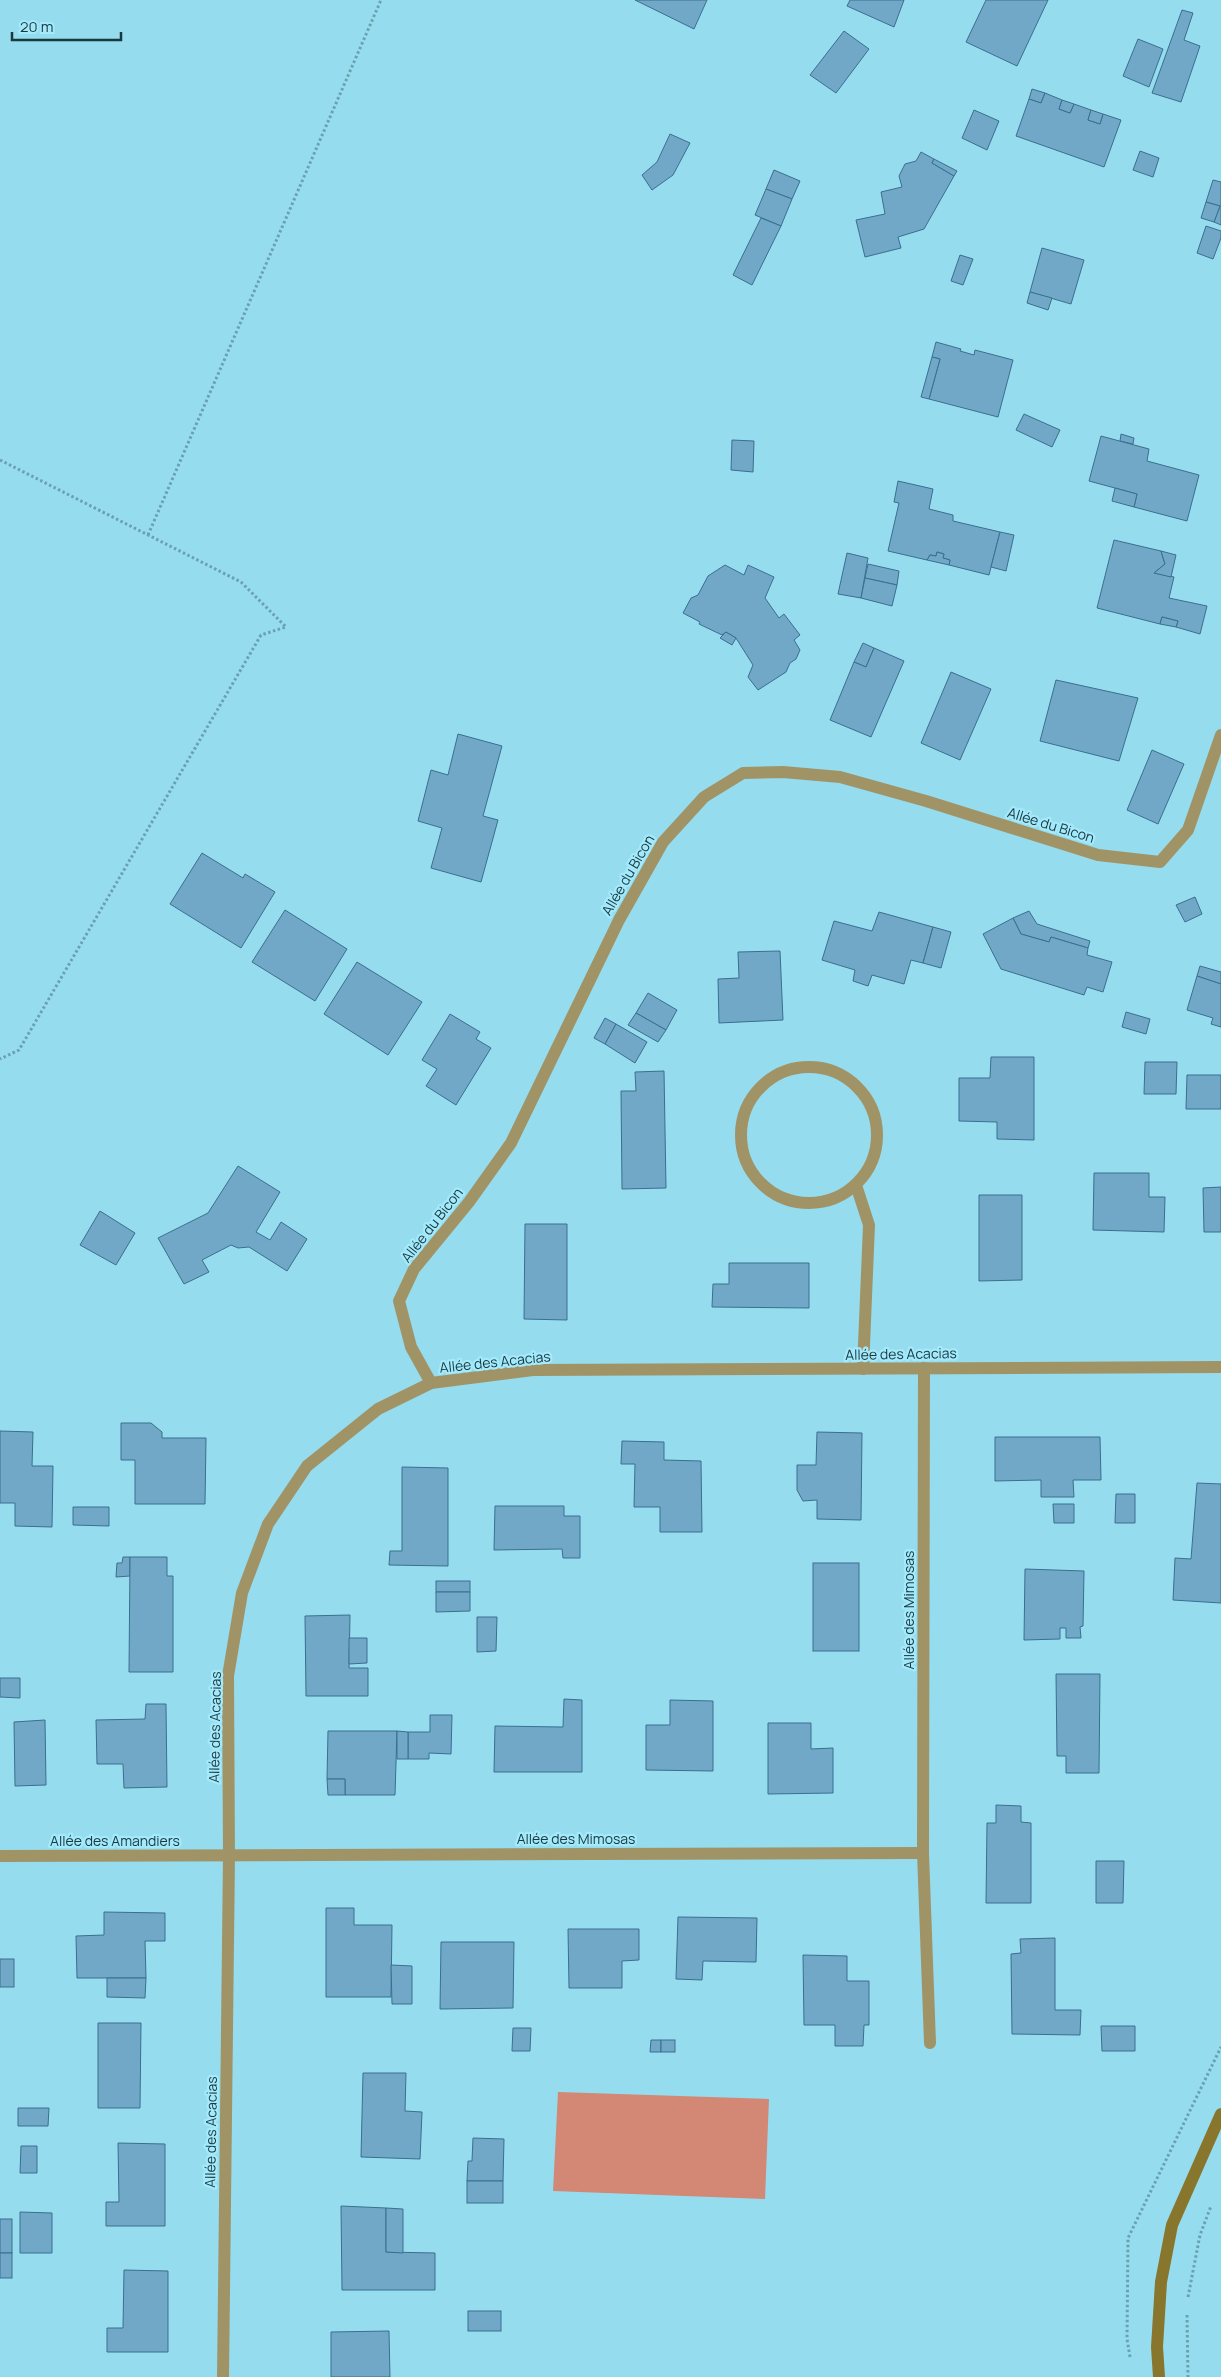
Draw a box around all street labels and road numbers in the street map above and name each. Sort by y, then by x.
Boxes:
street label: Allée du Bicon [1005,802,1097,847]
street label: Allée du Bicon [597,831,658,918]
street label: Allée du Bicon [396,1183,467,1266]
street label: Allée des Acacias [845,1343,957,1364]
street label: Allée des Acacias [439,1346,551,1377]
street label: Allée des Mimosas [899,1551,918,1669]
street label: Allée des Acacias [204,1671,225,1783]
street label: Allée des Mimosas [517,1829,635,1848]
street label: Allée des Amandiers [50,1831,180,1850]
street label: Allée des Acacias [200,2076,221,2188]

